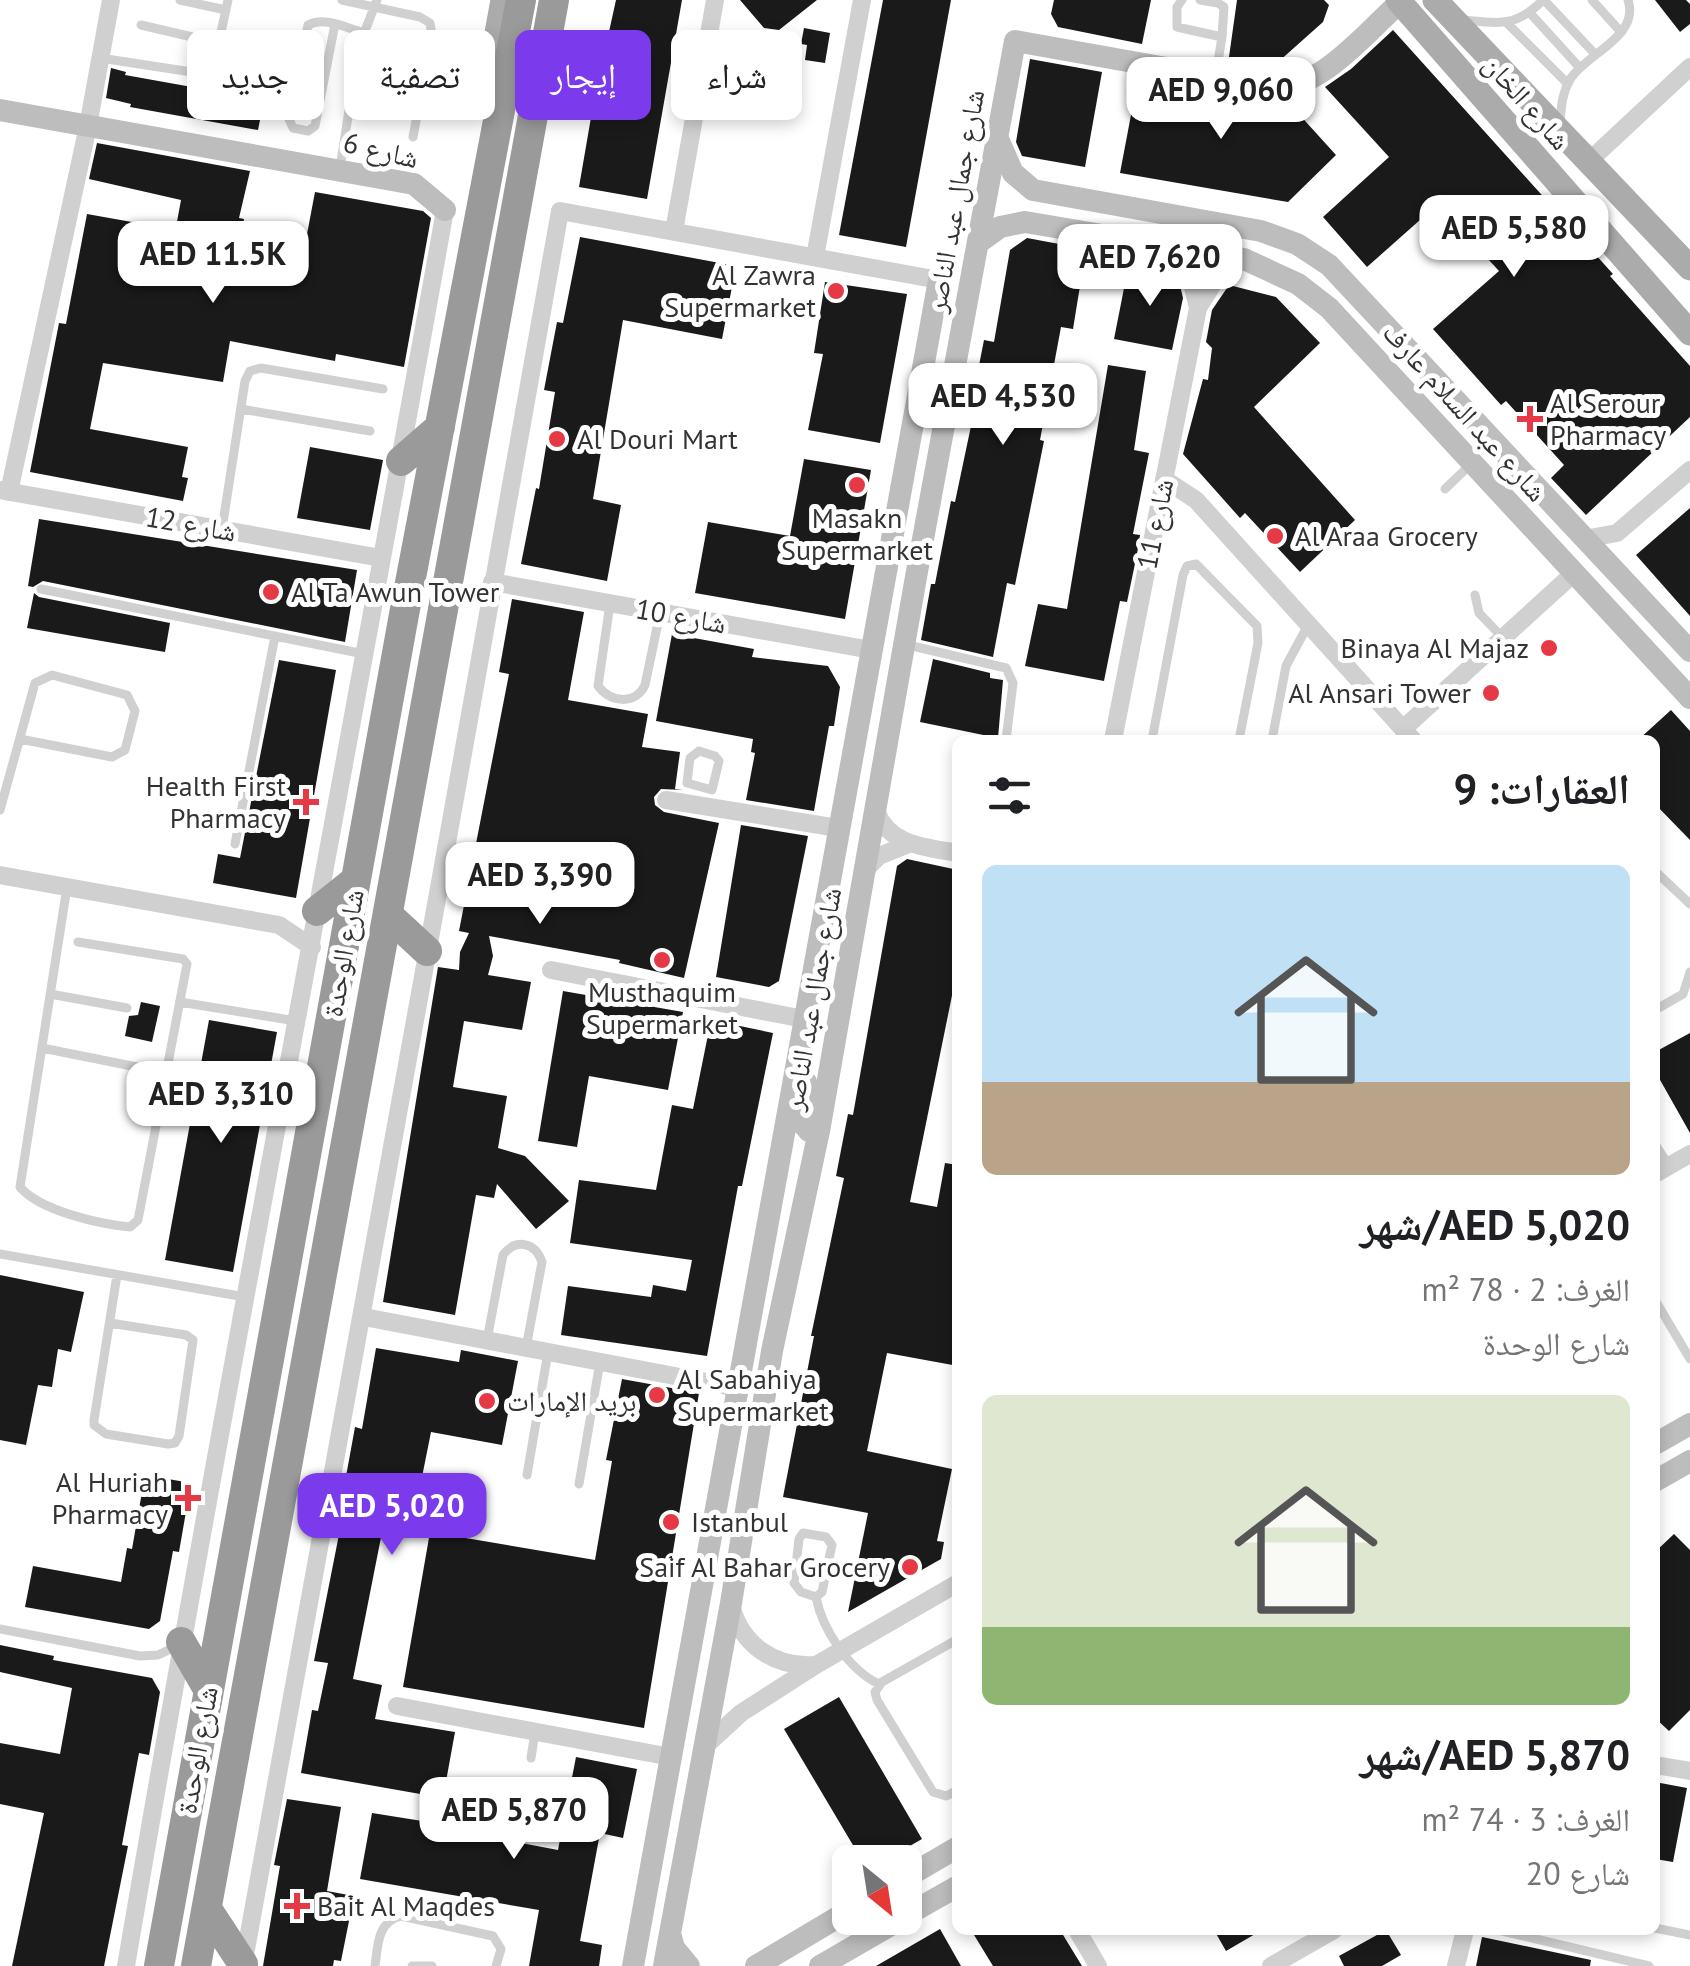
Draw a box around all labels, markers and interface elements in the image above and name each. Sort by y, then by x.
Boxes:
chip: جديد [187,30,324,120]
chip: تصفية [344,30,495,120]
chip: إيجار [515,30,651,120]
chip: شراء [671,30,802,120]
street label: شارع الخان [1476,46,1579,157]
pin: AED 9,060 [1107,57,1335,142]
text: AED 9,060 [1148,68,1294,110]
street label: شارع جمال عبد الناصر [917,87,992,316]
street label: شارع 6 [340,123,422,176]
pin: AED 5,580 [1400,195,1628,280]
text: AED 5,580 [1441,206,1587,248]
pin: AED 11.5K [99,221,327,306]
pin: AED 7,620 [1036,224,1264,309]
text: AED 11.5K [140,232,286,274]
text: AED 7,620 [1079,235,1221,277]
place label: Al Zawra Supermarket [664,256,816,325]
marker: Al Zawra Supermarket [825,280,847,302]
street label: شارع عبد السلام عارف [1374,314,1556,510]
pin: AED 4,530 [889,363,1117,448]
text: AED 4,530 [930,374,1076,416]
place label: Al Serour Pharmacy [1550,384,1666,453]
marker: Al Serour Pharmacy [1519,408,1541,430]
place label: Al Douri Mart [577,420,738,457]
marker: Al Douri Mart [546,428,568,450]
marker: Masakn Supermarket [846,474,868,496]
street label: شارع 11 [1128,476,1181,572]
street label: شارع 12 [143,497,239,550]
place label: Masakn Supermarket [781,499,933,568]
place label: Al Araa Grocery [1295,517,1478,554]
marker: Al Araa Grocery [1264,525,1286,547]
place label: Al Ta Awun Tower [291,573,500,610]
marker: Al Ta Awun Tower [260,581,282,603]
street label: شارع 10 [633,589,729,642]
place label: Binaya Al Majaz [1340,629,1529,666]
marker: Binaya Al Majaz [1538,637,1560,659]
place label: Al Ansari Tower [1288,674,1471,711]
marker: Al Ansari Tower [1480,682,1502,704]
text: العقارات: 9 [1453,761,1630,816]
place label: Health First Pharmacy [146,767,287,836]
icon: filters [982,768,1037,823]
marker: Health First Pharmacy [295,791,317,813]
pin: AED 3,390 [426,842,654,927]
text: AED 3,390 [467,853,613,895]
street label: شارع جمال عبد الناصر [774,885,849,1114]
street label: شارع الوحدة [313,886,372,1020]
icon: home [1216,930,1396,1110]
marker: Musthaquim Supermarket [651,949,673,971]
place label: Musthaquim Supermarket [586,973,738,1042]
pin: AED 3,310 [107,1061,335,1146]
text: AED 3,310 [148,1072,294,1114]
text: AED 5,020/شهر [1360,1197,1630,1252]
text: الغرف: 2 · 78 m² [1422,1268,1630,1310]
text: شارع الوحدة [1483,1322,1630,1364]
place label: Al Sabahiya Supermarket [677,1360,829,1429]
place label: بريد الإمارات [507,1382,636,1419]
marker: Al Sabahiya Supermarket [646,1384,668,1406]
marker: بريد الإمارات [476,1390,498,1412]
icon: home [1216,1460,1396,1640]
place label: Al Huriah Pharmacy [52,1463,168,1532]
pin: AED 5,020 [278,1473,506,1558]
text: AED 5,020 [319,1484,465,1526]
marker: Al Huriah Pharmacy [177,1487,199,1509]
place label: Istanbul [691,1503,788,1540]
marker: Istanbul [660,1511,682,1533]
place label: Saif Al Bahar Grocery [639,1548,890,1585]
marker: Saif Al Bahar Grocery [899,1556,921,1578]
street label: شارع الوحدة [167,1683,226,1817]
text: AED 5,870/شهر [1360,1727,1630,1782]
pin: AED 5,870 [400,1777,628,1862]
text: AED 5,870 [441,1788,587,1830]
text: الغرف: 3 · 74 m² [1422,1798,1630,1840]
north arrow [832,1845,922,1935]
map controls [832,1845,922,1935]
text: شارع 20 [1526,1852,1630,1894]
place label: Bait Al Maqdes [317,1887,495,1924]
marker: Bait Al Maqdes [286,1895,308,1917]

